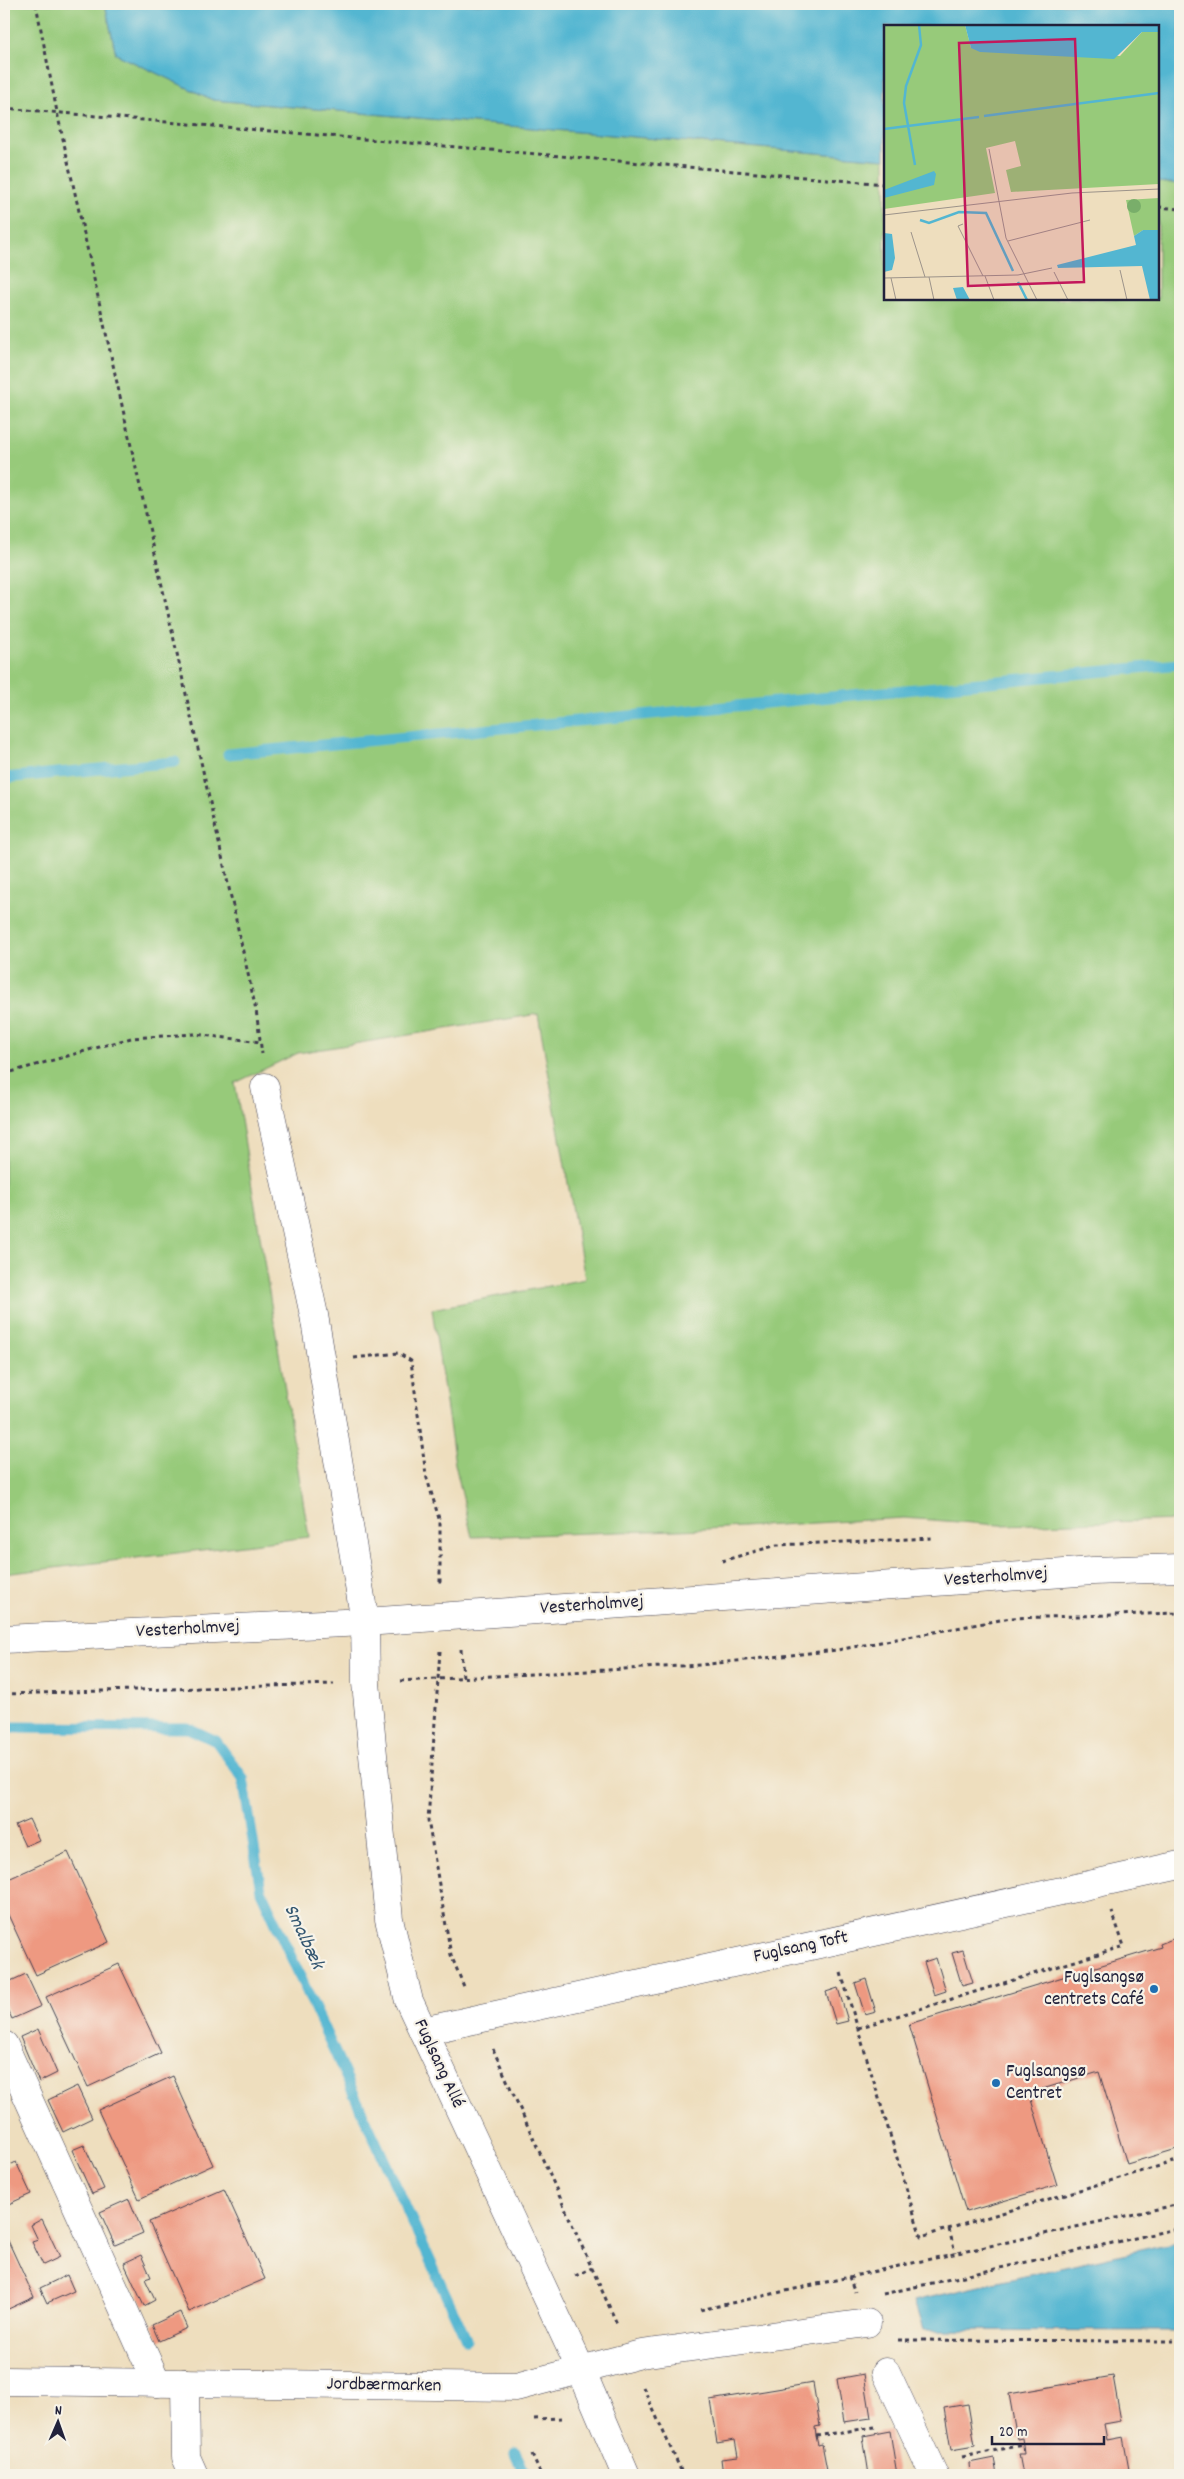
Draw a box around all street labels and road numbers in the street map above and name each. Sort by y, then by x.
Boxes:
street label: Vesterholmvej [943,1561,1049,1595]
street label: Vesterholmvej [539,1589,645,1623]
street label: Vesterholmvej [135,1614,241,1646]
street label: Fuglsang Toft [751,1925,851,1971]
street label: Fuglsang Allé [406,2015,470,2113]
street label: Jordbærmarken [326,2371,442,2401]

